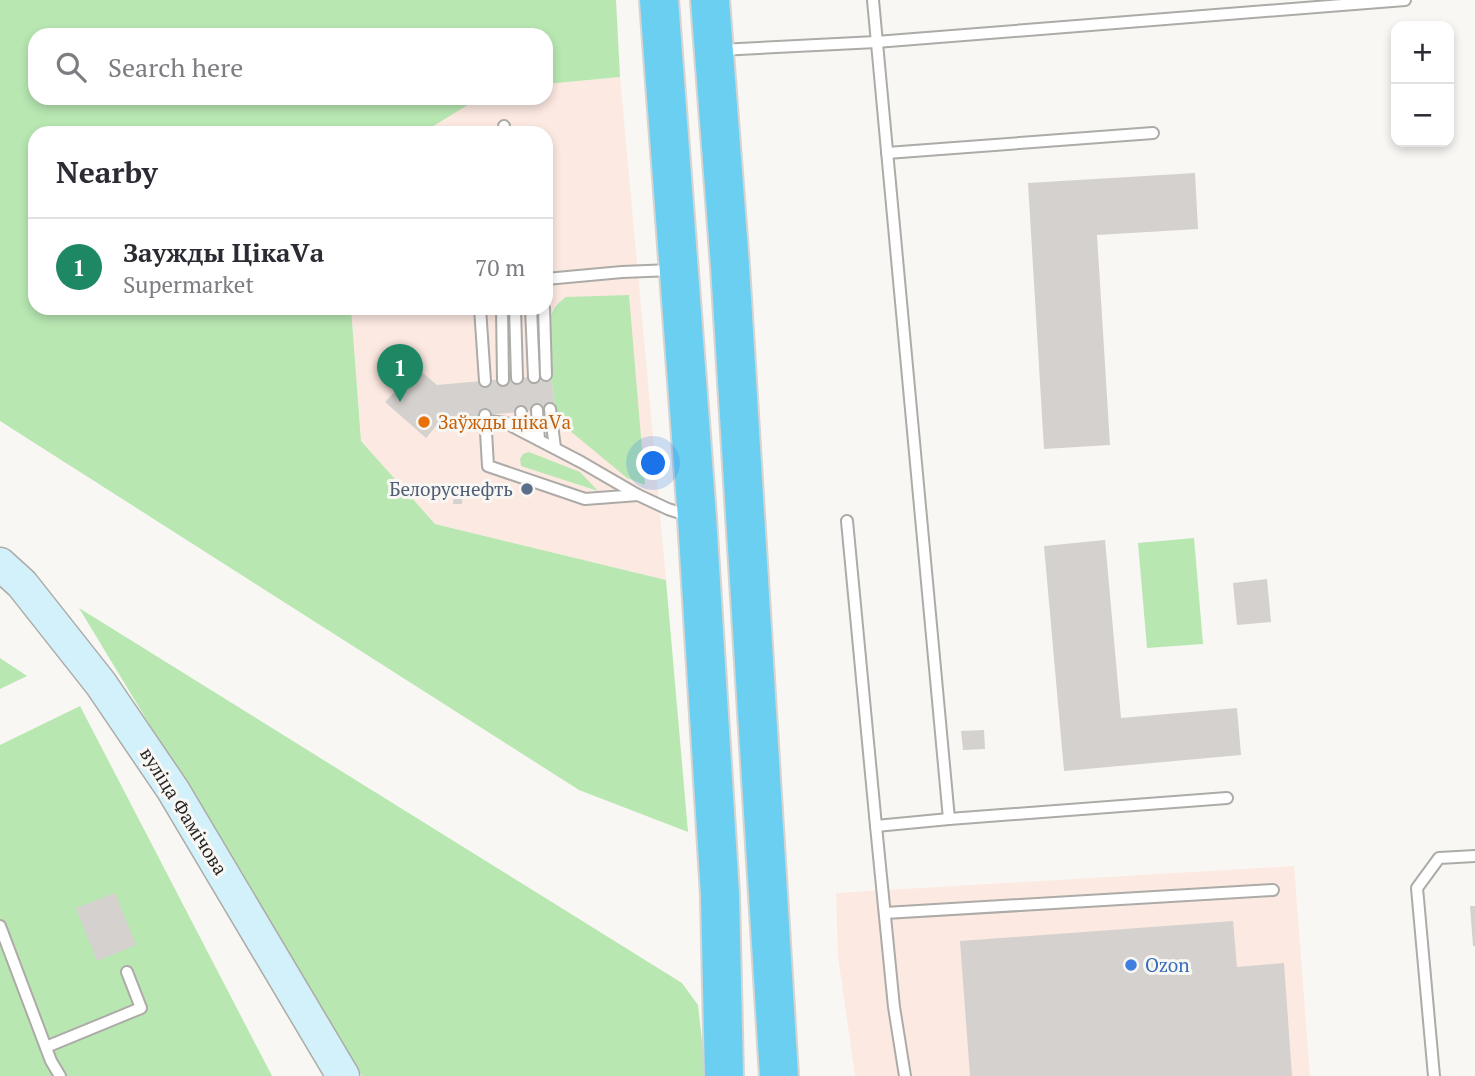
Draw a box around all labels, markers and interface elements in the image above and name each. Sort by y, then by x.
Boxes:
map controls [1391,21,1454,147]
button: + [1391,21,1454,84]
search box [28,28,553,105]
icon: search [52,48,90,86]
text: Search here [108,50,243,84]
button: − [1391,84,1454,147]
text: Nearby [56,152,158,192]
text: Заужды ЦікаVа [123,235,324,269]
text: 1 [73,252,86,283]
text: 70 m [475,252,525,283]
text: Supermarket [123,269,254,300]
pin: 1 [377,344,423,402]
place label: Заўжды цікаVа [438,409,571,434]
marker: Заўжды цікаVа [416,414,432,430]
your location [636,446,670,480]
place label: Белоруснефть [389,476,513,501]
marker: Белоруснефть [519,481,535,497]
street label: вуліца Фамічова [135,742,234,880]
place label: Ozon [1145,952,1190,977]
marker: Ozon [1123,957,1139,973]

